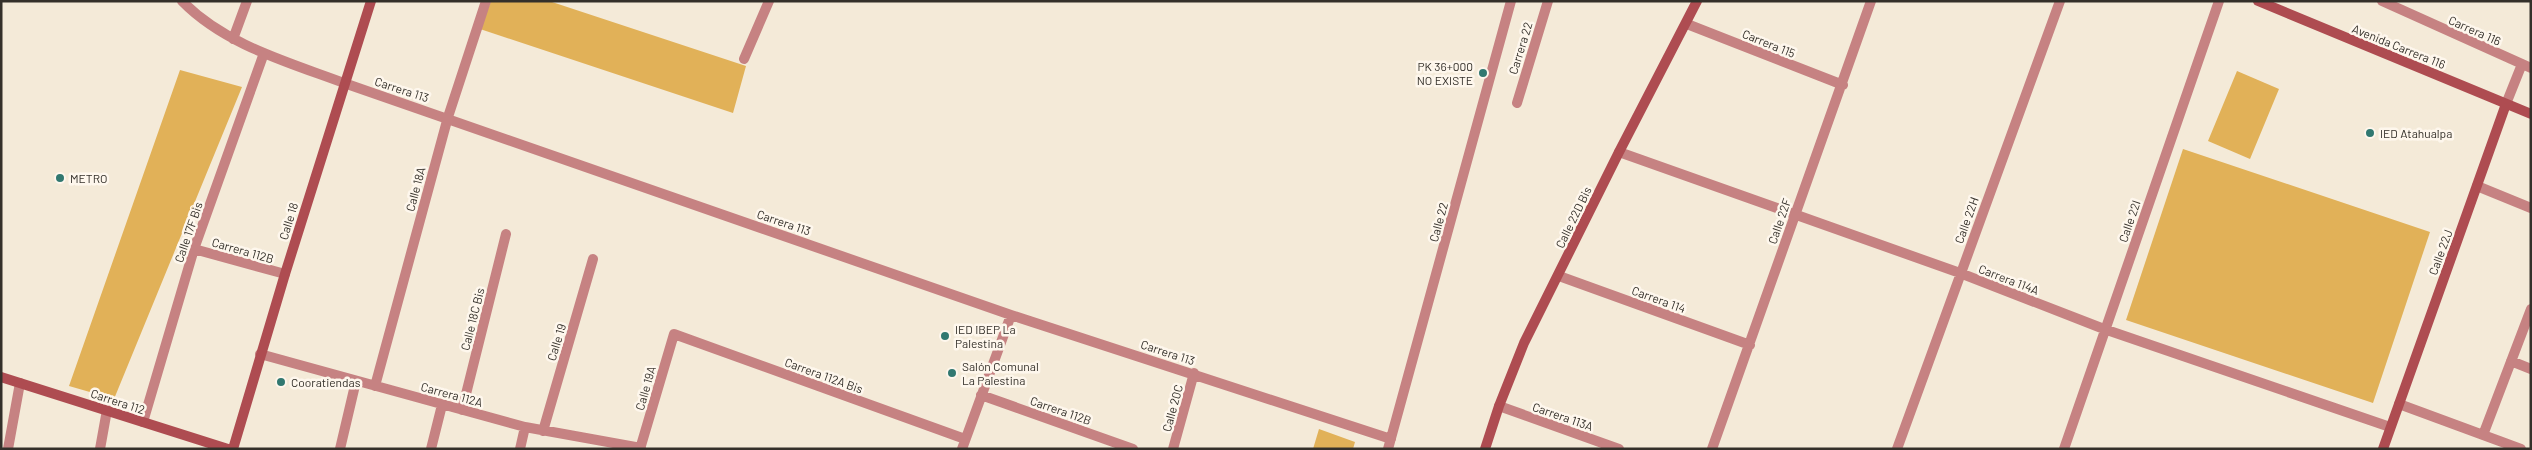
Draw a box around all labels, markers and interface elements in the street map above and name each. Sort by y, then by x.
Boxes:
street label: Carrera 116 [2447,12,2503,48]
street label: Carrera 22 [1505,20,1535,76]
street label: Avenida Carrera 116 [2350,21,2448,71]
street label: Carrera 115 [1740,26,1798,60]
place label: PK 36+000 NO EXISTE [1417,59,1473,87]
marker: PK 36+000 NO EXISTE [1477,67,1489,79]
street label: Carrera 113 [373,74,431,104]
place label: IED Atahualpa [2380,126,2452,140]
marker: IED Atahualpa [2364,127,2376,139]
street label: Calle 18A [402,165,428,213]
place label: METRO [70,171,107,185]
marker: METRO [54,172,66,184]
street label: Calle 22D Bis [1552,184,1594,250]
street label: Calle 22H [1951,195,1981,245]
street label: Calle 22F [1765,196,1793,246]
street label: Calle 22I [2115,198,2143,244]
street label: Calle 17F Bis [171,200,205,264]
street label: Calle 18 [276,201,300,241]
street label: Calle 22 [1426,201,1450,243]
street label: Carrera 113 [755,206,813,238]
street label: Calle 22J [2425,227,2455,277]
street label: Carrera 112B [210,234,276,266]
street label: Carrera 114A [1977,261,2041,297]
street label: Carrera 114 [1630,283,1688,315]
street label: Calle 18C Bis [457,286,487,352]
street label: Calle 19 [544,322,568,362]
place label: IED IBEP La Palestina [955,322,1016,350]
marker: IED IBEP La Palestina [939,330,951,342]
street label: Carrera 113 [1139,337,1197,367]
street label: Carrera 112A Bis [783,354,865,396]
place label: Salón Comunal La Palestina [962,359,1039,387]
street label: Calle 19A [632,364,658,412]
marker: Salón Comunal La Palestina [946,367,958,379]
place label: Cooratiendas [291,375,361,389]
marker: Cooratiendas [275,376,287,388]
street label: Carrera 112A [420,379,484,409]
street label: Calle 20C [1159,383,1185,433]
street label: Carrera 112 [89,386,147,416]
street label: Carrera 112B [1029,393,1093,427]
street label: Carrera 113A [1531,399,1595,433]

